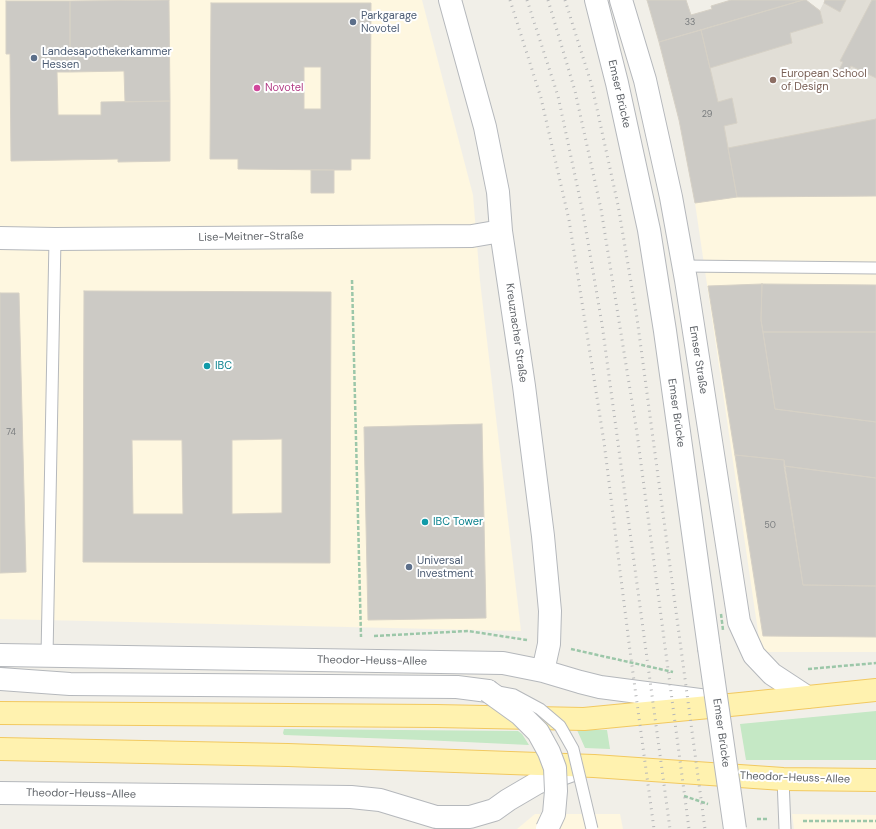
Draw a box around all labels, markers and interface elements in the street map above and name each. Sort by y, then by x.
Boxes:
place label: Parkgarage Novotel [361,9,417,35]
marker: Parkgarage Novotel [348,17,358,27]
house number: 33 [685,18,695,28]
place label: Landesapothekerkammer Hessen [42,45,172,71]
marker: Landesapothekerkammer Hessen [29,53,39,63]
street label: Emser Brücke [605,59,633,129]
place label: European School of Design [781,67,867,93]
marker: European School of Design [768,75,778,85]
place label: Novotel [265,81,304,95]
marker: Novotel [252,83,262,93]
house number: 29 [702,110,712,120]
street label: Lise-Meitner-Straße [198,229,304,245]
street label: Kreuznacher Straße [502,282,530,384]
street label: Emser Straße [686,325,710,395]
place label: IBC [215,359,232,373]
marker: IBC [202,361,212,371]
street label: Emser Brücke [665,378,687,448]
house number: 74 [6,428,16,438]
place label: IBC Tower [433,515,483,529]
marker: IBC Tower [420,517,430,527]
house number: 50 [764,521,776,531]
place label: Universal Investment [417,554,474,580]
marker: Universal Investment [404,562,414,572]
street label: Theodor-Heuss-Allee [317,653,427,669]
street label: Emser Brücke [710,698,732,768]
street label: Theodor-Heuss-Allee [740,769,850,787]
street label: Theodor-Heuss-Allee [26,786,136,802]

